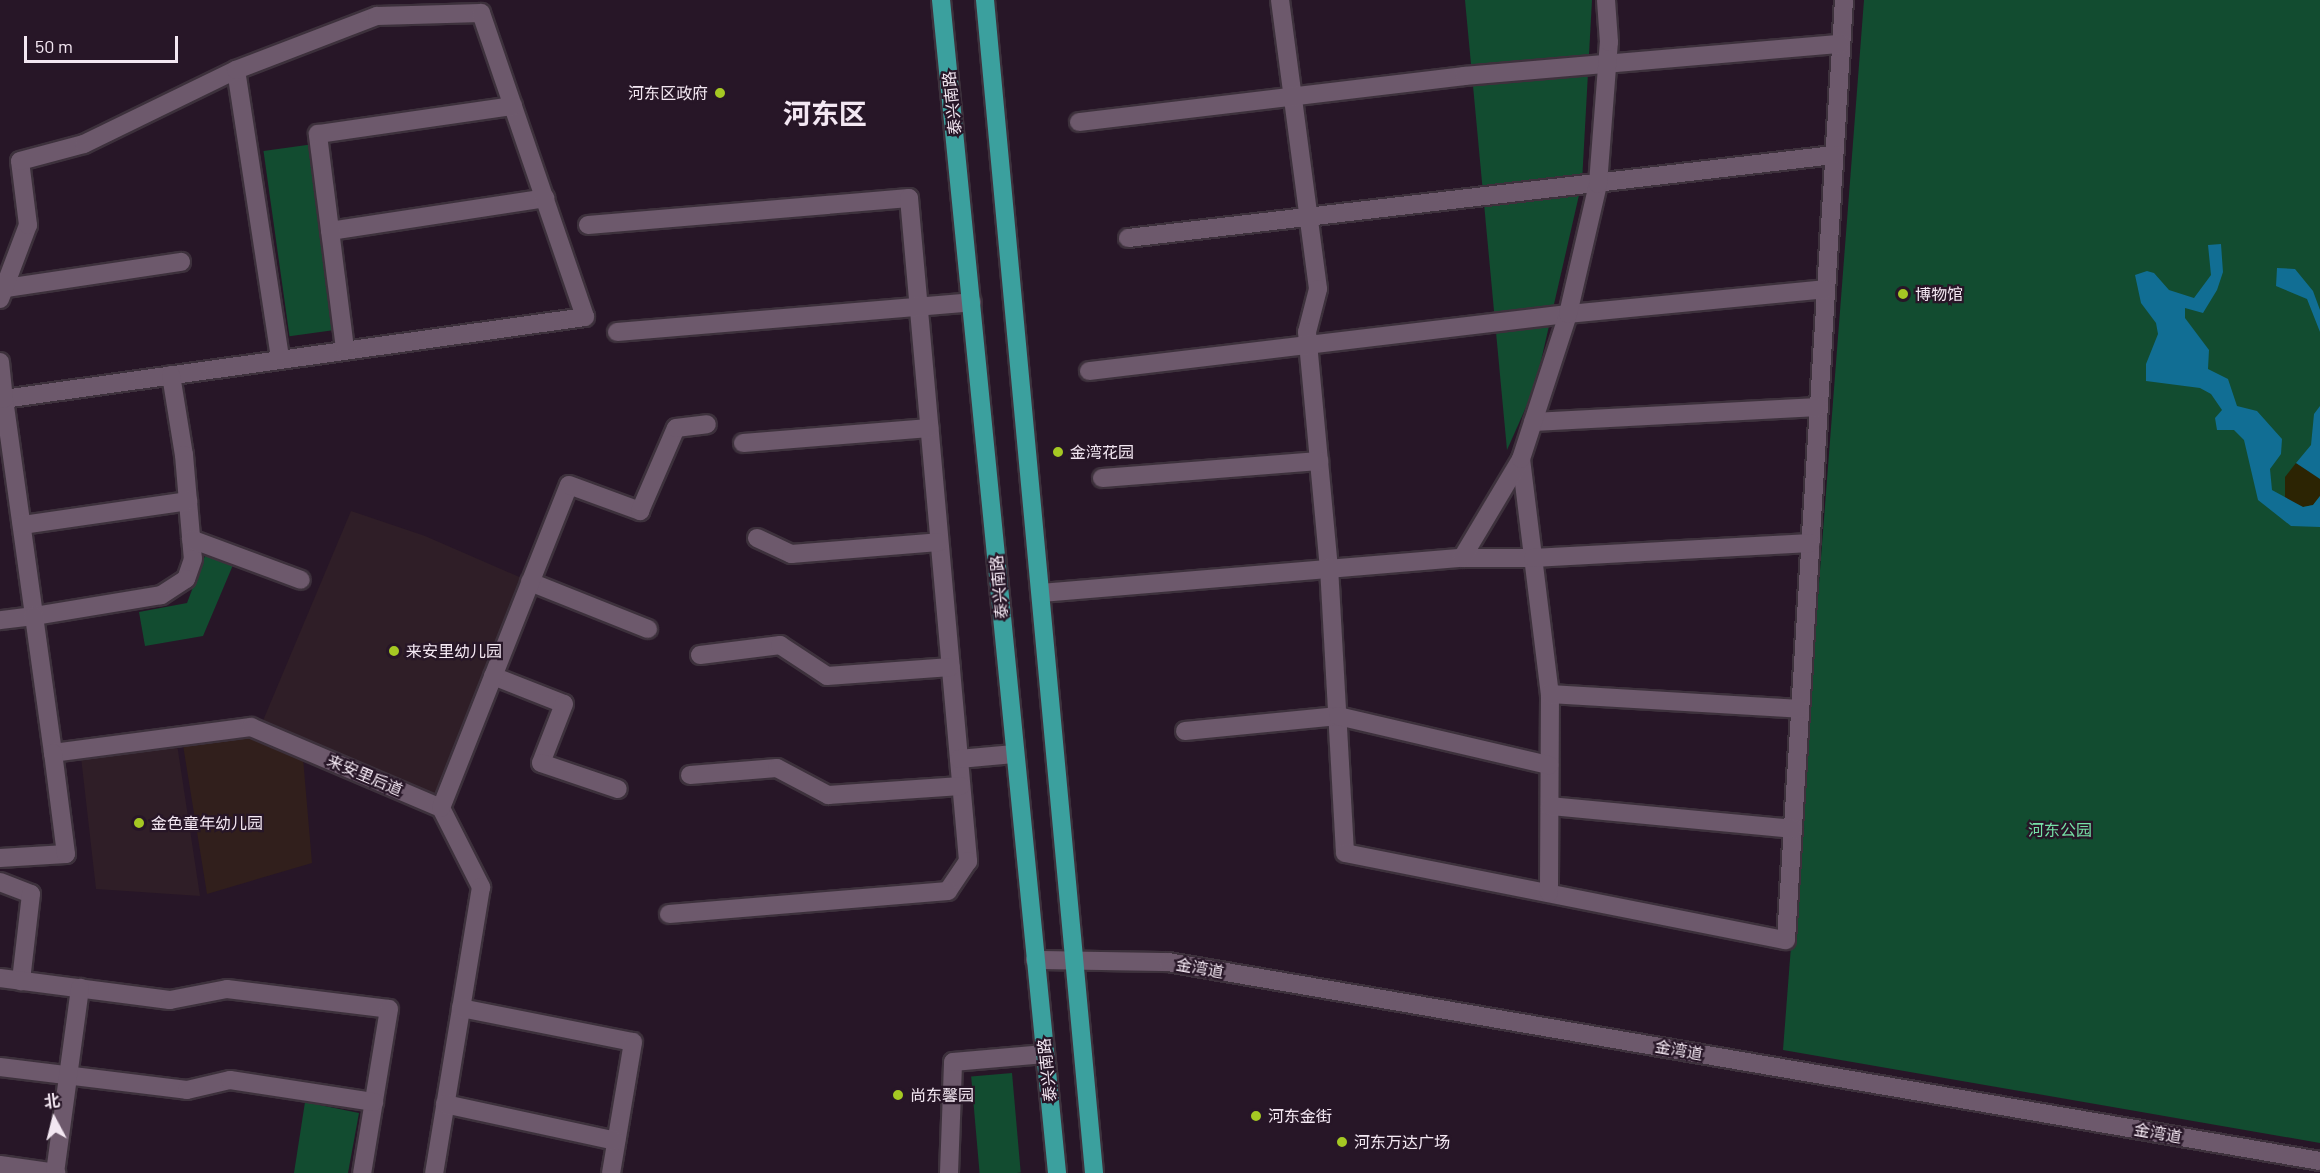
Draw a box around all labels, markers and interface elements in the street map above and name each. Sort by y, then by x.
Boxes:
scale bar [27,24,182,62]
text: 50 m [35,35,73,57]
street label: 泰兴南路 [939,70,965,136]
place label: 河东区政府 [628,83,708,103]
marker: 河东区政府 [713,86,727,100]
district label: 河东区 [783,96,867,130]
place label: 博物馆 [1915,284,1963,304]
marker: 博物馆 [1896,287,1910,301]
place label: 金湾花园 [1070,442,1134,462]
marker: 金湾花园 [1051,445,1065,459]
street label: 泰兴南路 [987,554,1011,620]
place label: 来安里幼儿园 [406,641,502,661]
marker: 来安里幼儿园 [387,644,401,658]
street label: 来安里后道 [324,751,406,799]
place label: 金色童年幼儿园 [151,813,263,833]
marker: 金色童年幼儿园 [132,816,146,830]
park label: 河东公园 [2028,820,2092,840]
street label: 金湾道 [1175,954,1225,982]
street label: 金湾道 [1654,1036,1704,1064]
street label: 泰兴南路 [1034,1037,1060,1103]
place label: 尚东馨园 [910,1085,974,1105]
marker: 尚东馨园 [891,1088,905,1102]
north arrow [24,1089,84,1149]
text: 北 [43,1090,61,1111]
place label: 河东金街 [1268,1106,1332,1126]
marker: 河东金街 [1249,1109,1263,1123]
street label: 金湾道 [2133,1119,2183,1147]
place label: 河东万达广场 [1354,1132,1450,1152]
marker: 河东万达广场 [1335,1135,1349,1149]

